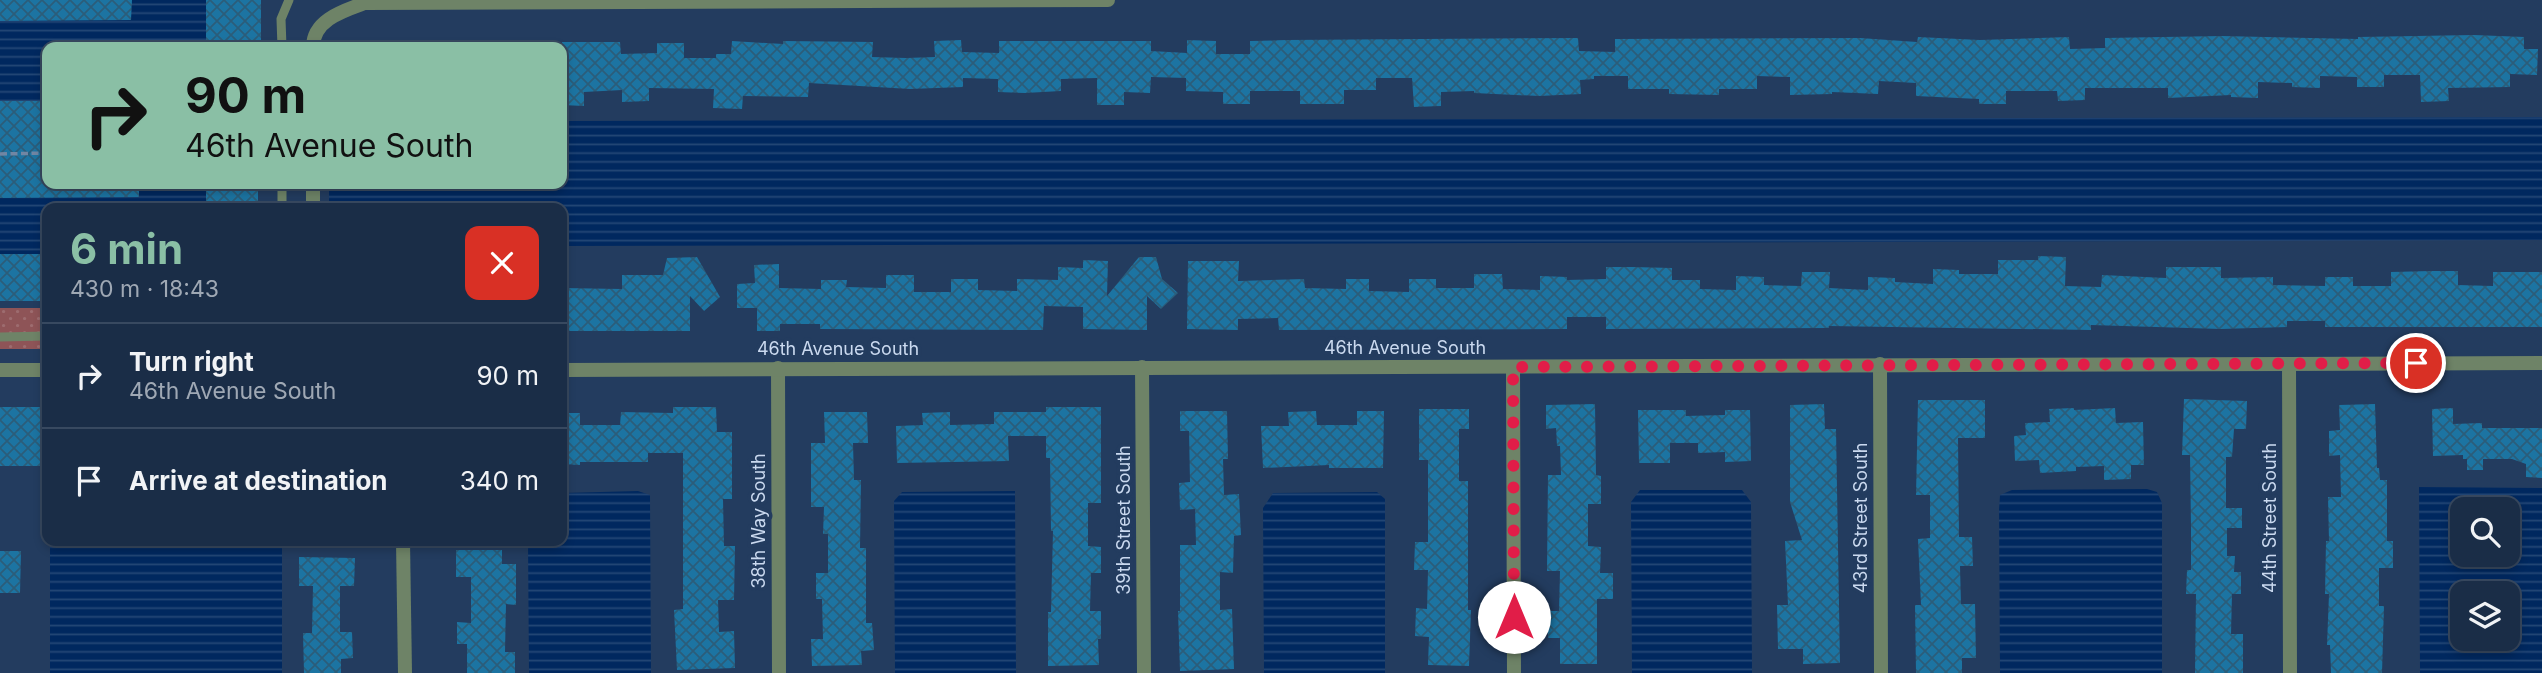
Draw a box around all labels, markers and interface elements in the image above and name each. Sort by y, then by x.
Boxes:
text: 90 m [185,66,306,125]
icon: right [70,70,161,161]
text: 46th Avenue South [185,126,473,165]
text: 6 min [70,223,183,274]
button: close [465,226,539,300]
text: 430 m · 18:43 [70,275,219,303]
pin [2386,333,2446,393]
street label: 46th Avenue South [1324,337,1486,358]
street label: 46th Avenue South [757,338,919,359]
icon: arrive [2397,344,2435,382]
text: Turn right [129,346,254,377]
icon: right [70,357,108,395]
text: 90 m [476,360,539,391]
text: 46th Avenue South [129,377,336,405]
street label: 43rd Street South [1850,443,1871,593]
street label: 44th Street South [2259,443,2280,593]
street label: 39th Street South [1113,445,1134,595]
street label: 38th Way South [748,453,769,589]
icon: arrive [70,462,108,500]
text: Arrive at destination [129,465,388,496]
text: 340 m [460,465,539,496]
map controls [2450,497,2520,651]
button: search [2450,497,2520,567]
position arrow [1477,580,1551,654]
button: layers [2450,581,2520,651]

